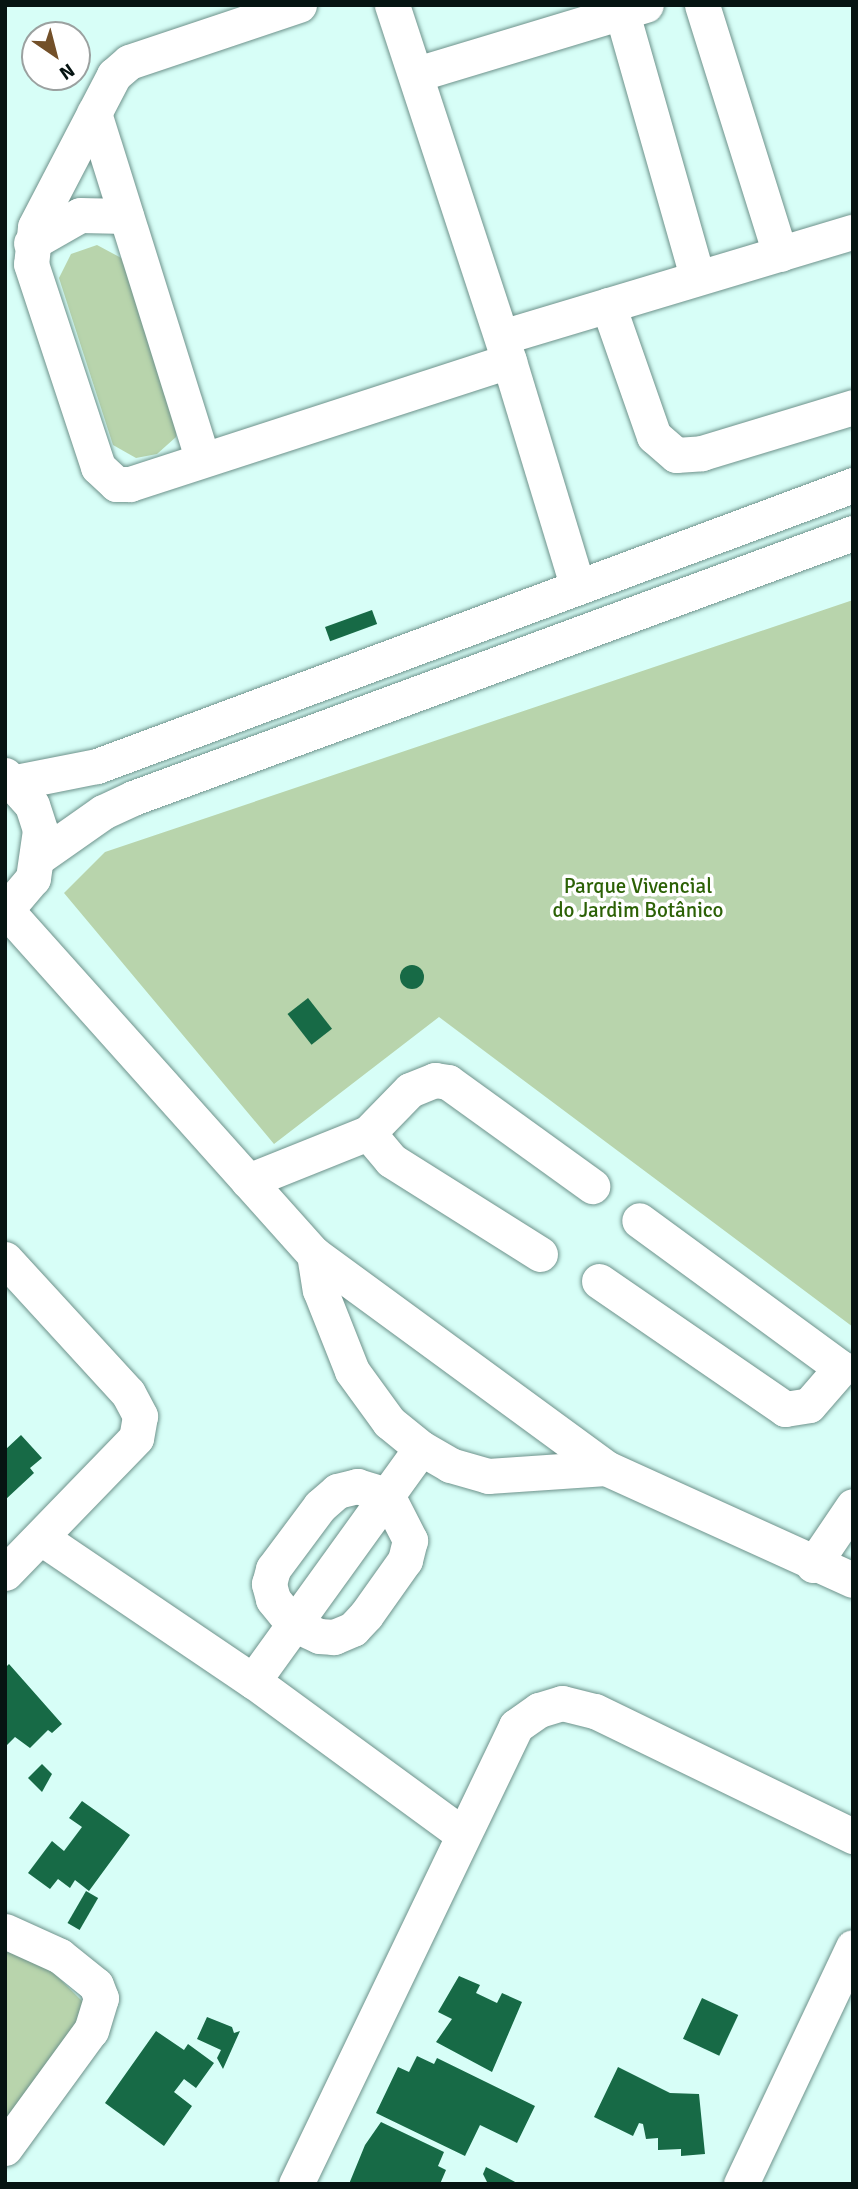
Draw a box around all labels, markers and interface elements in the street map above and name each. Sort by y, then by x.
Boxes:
north arrow [21,21,91,91]
text: N [55,58,79,85]
park label: Parque Vivencial do Jardim Botânico [552,873,724,923]

